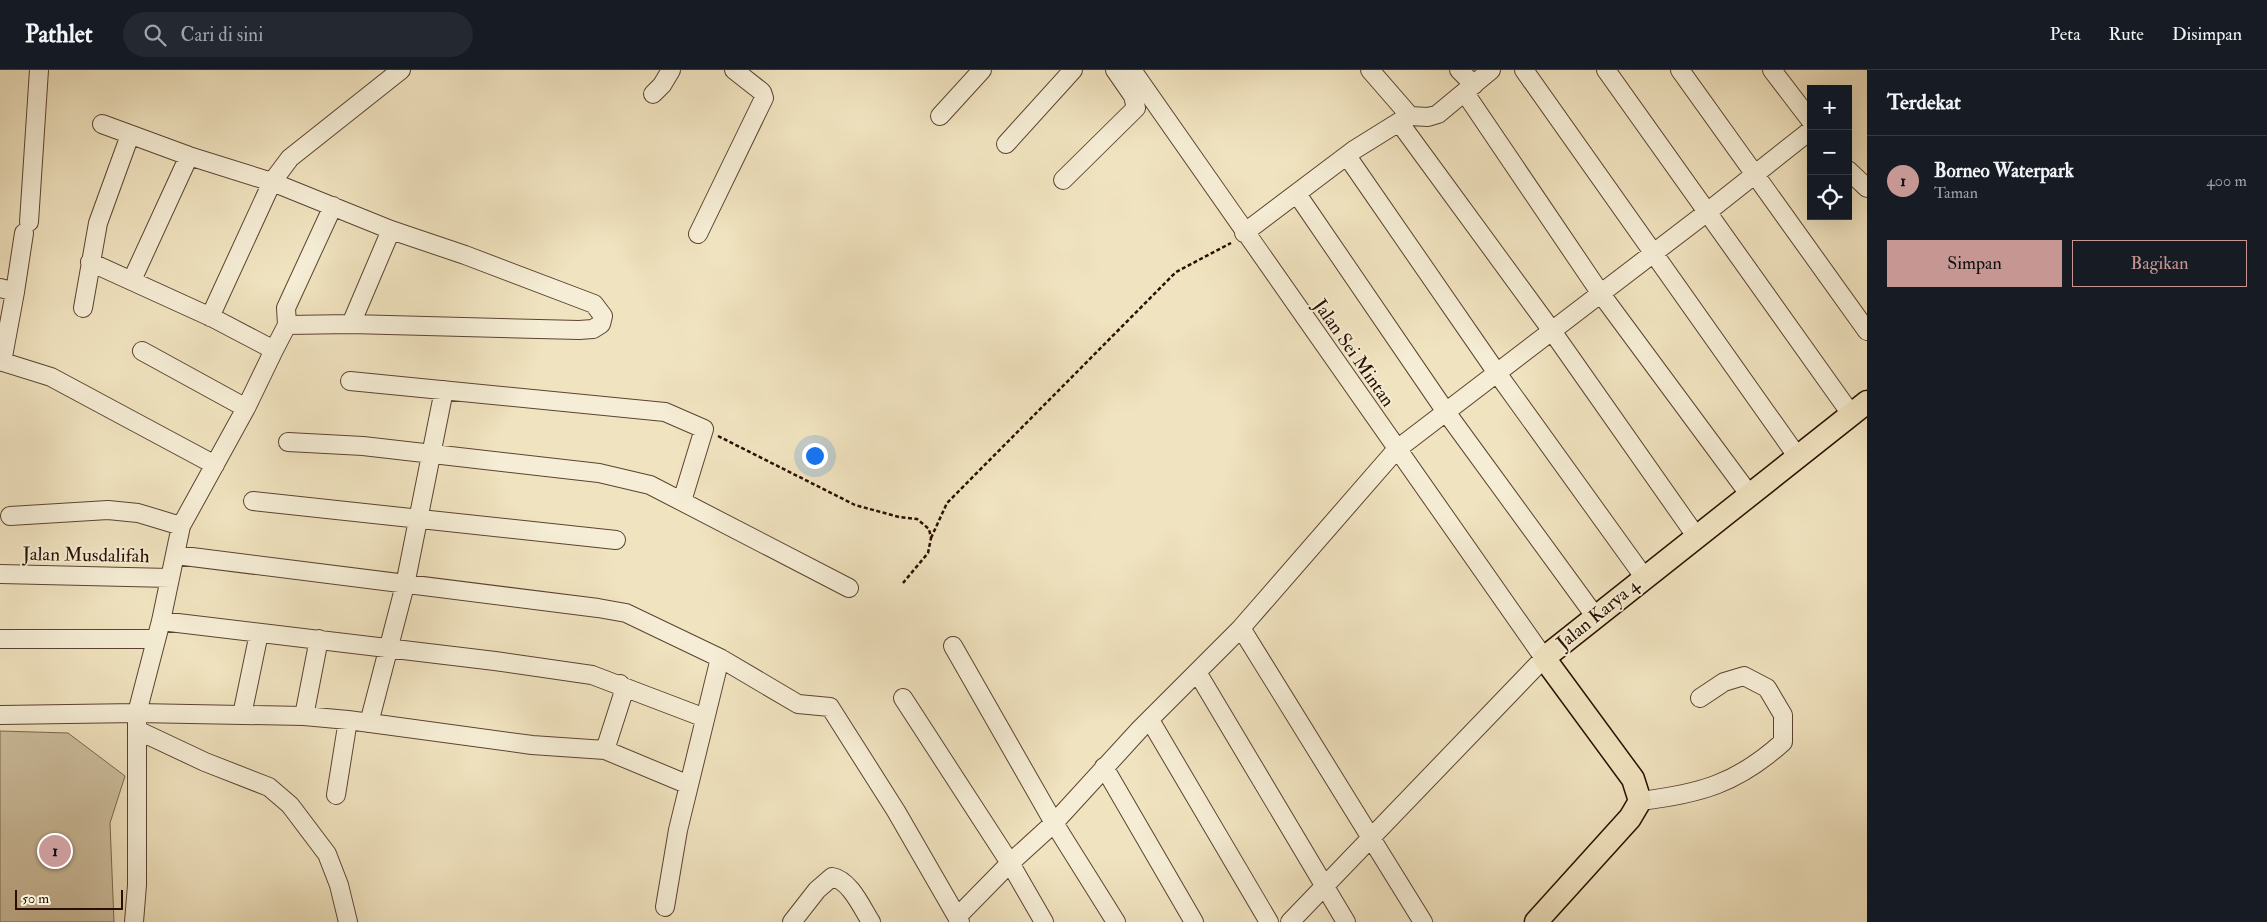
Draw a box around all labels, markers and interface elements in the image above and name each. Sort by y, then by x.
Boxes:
search box [123,12,473,57]
text: Pathlet [25,19,93,50]
icon: search [141,21,169,49]
text: Cari di sini [181,23,263,47]
text: Peta [2050,23,2081,46]
text: Rute [2109,23,2144,46]
text: Disimpan [2172,23,2242,46]
map controls [1807,85,1852,220]
button: + [1807,85,1852,130]
text: Terdekat [1887,89,1961,116]
button: − [1807,130,1852,175]
text: Borneo Waterpark [1934,159,2074,183]
text: 1 [1900,171,1906,191]
text: 400 m [2206,171,2247,191]
button: locate [1807,175,1852,220]
text: Taman [1934,183,1978,203]
button: Simpan [1887,240,2062,287]
button: Bagikan [2072,240,2247,287]
street label: Jalan Sei Mintan [1307,294,1400,412]
your location [802,443,828,469]
street label: Jalan Musdalifah [21,542,150,568]
street label: Jalan Karya 4 [1551,573,1645,655]
pin: 1 [39,832,71,870]
scale bar [15,887,122,910]
text: 50 m [22,890,49,907]

